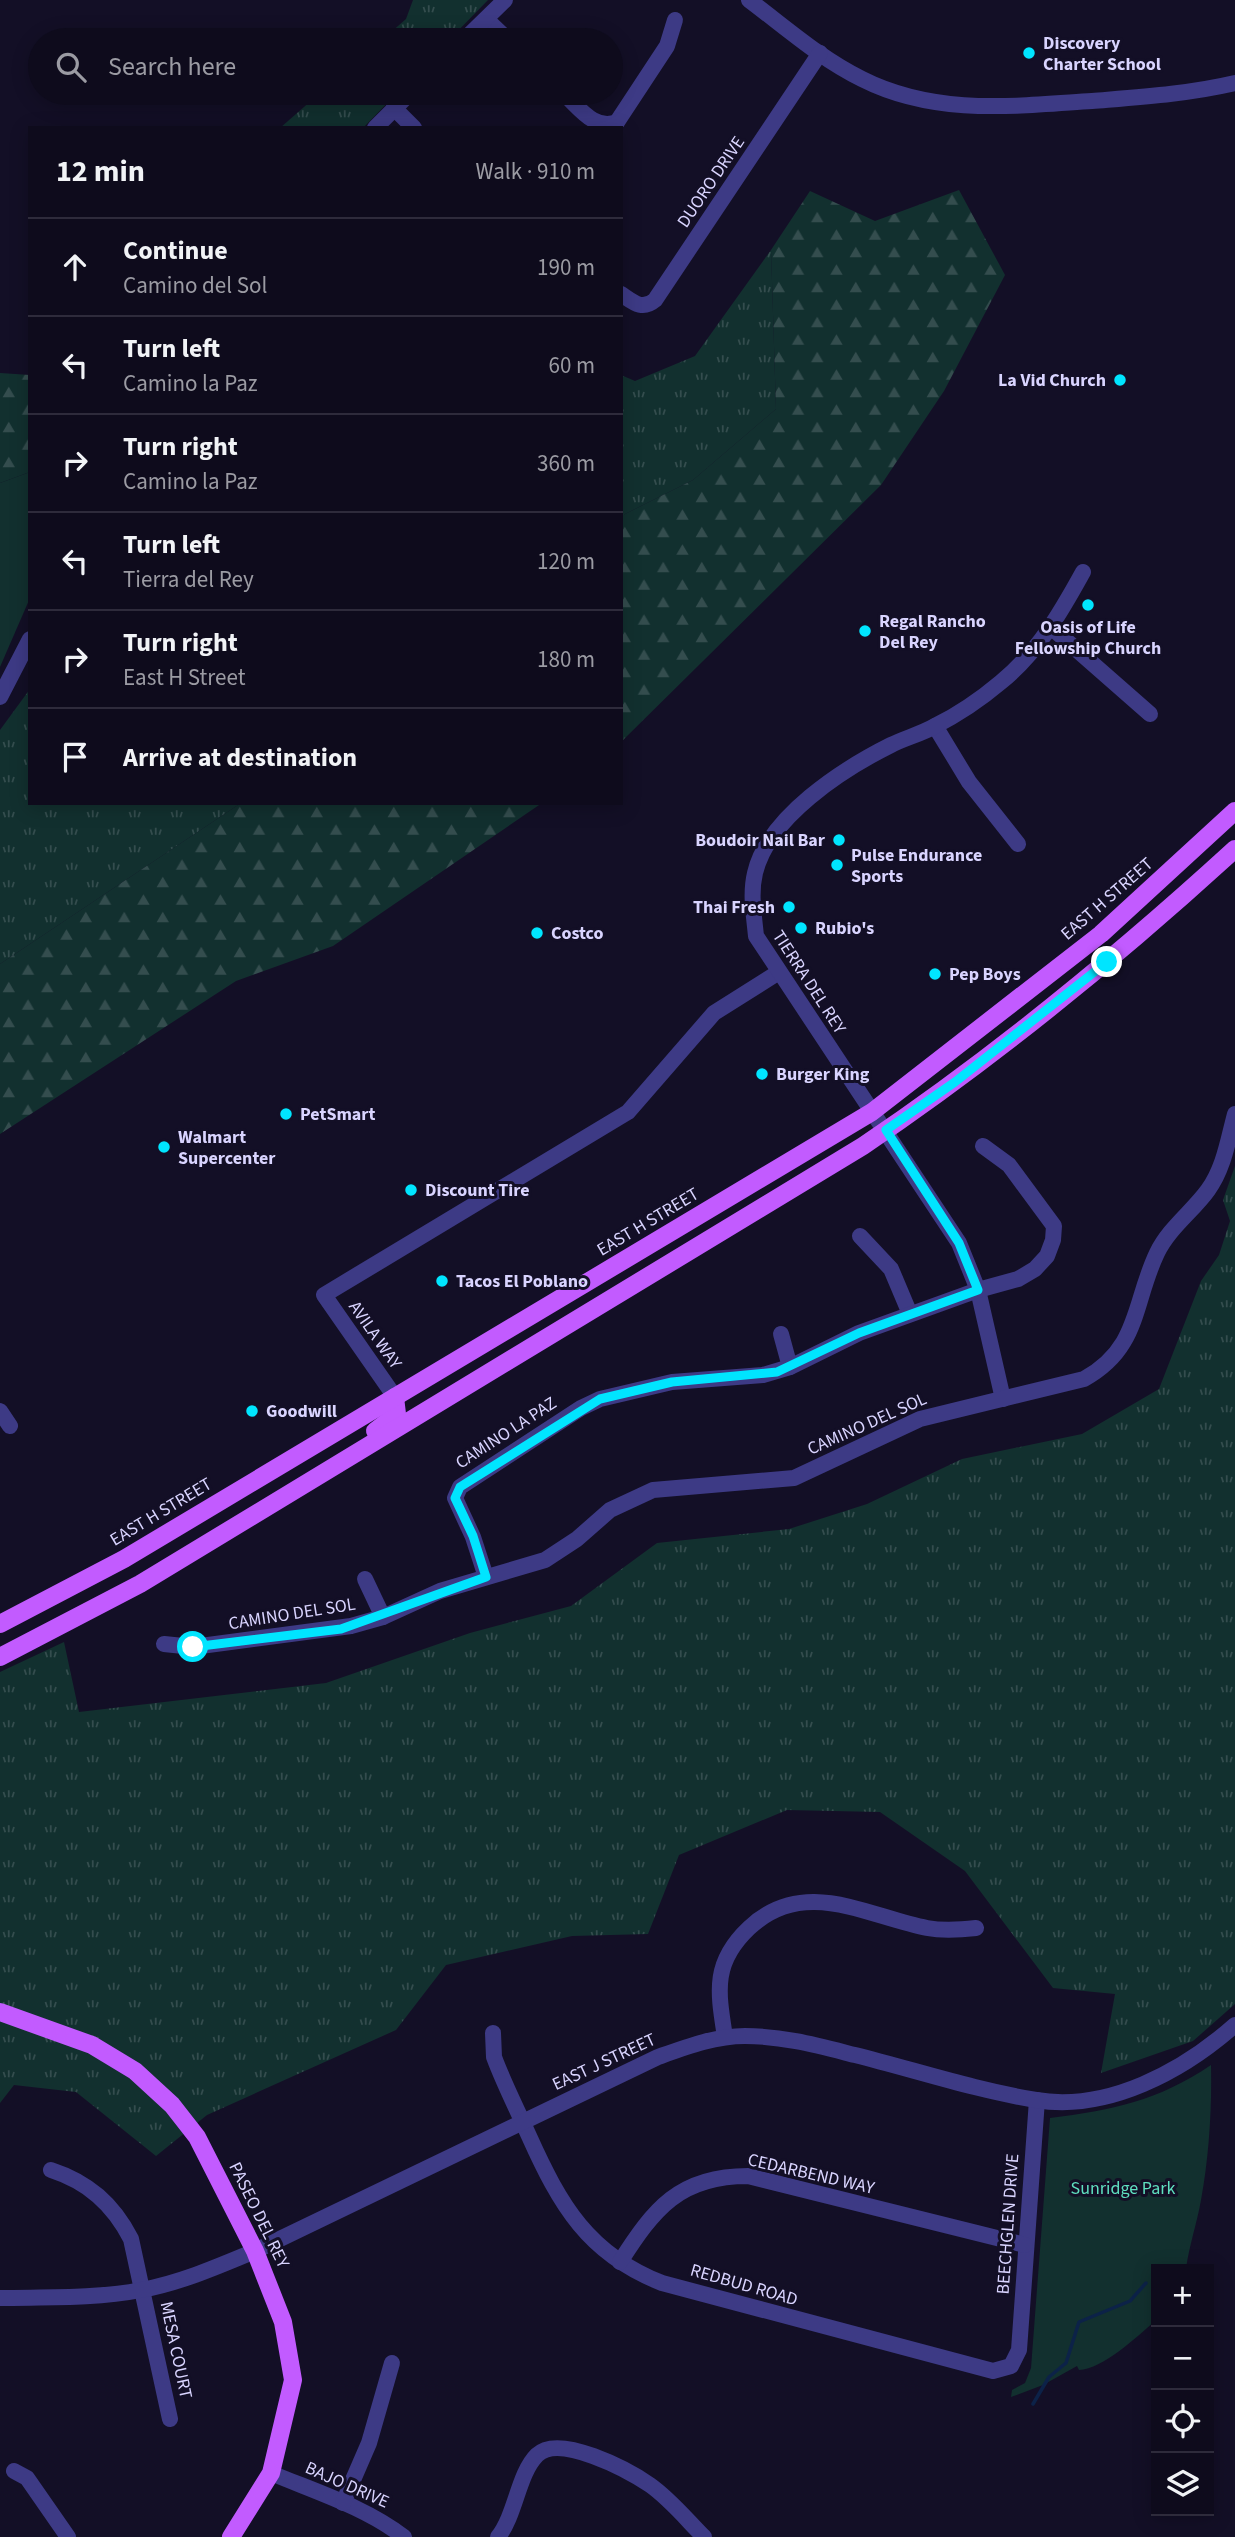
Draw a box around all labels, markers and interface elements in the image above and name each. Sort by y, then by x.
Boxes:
search box [28,28,623,105]
place label: Discovery Charter School [1043,31,1161,77]
marker: Discovery Charter School [1021,45,1037,61]
icon: search [52,48,90,86]
text: Search here [108,48,236,85]
street label: DUORO DRIVE [671,131,751,233]
text: 12 min [56,150,145,193]
text: Walk · 910 m [476,155,595,188]
text: Continue [123,232,228,269]
icon: ahead [56,248,94,286]
text: 190 m [537,251,595,284]
text: Camino del Sol [123,269,267,302]
text: Turn left [123,330,220,367]
icon: left [56,346,94,384]
text: 60 m [548,349,595,382]
text: Camino la Paz [123,367,258,400]
place label: La Vid Church [998,368,1106,393]
marker: La Vid Church [1112,372,1128,388]
text: Turn right [123,428,238,465]
icon: right [56,444,94,482]
text: 360 m [537,447,595,480]
text: Camino la Paz [123,465,258,498]
text: Turn left [123,526,220,563]
icon: left [56,542,94,580]
text: 120 m [537,545,595,578]
text: Tierra del Rey [123,563,254,596]
marker: Oasis of Life Fellowship Church [1080,597,1096,613]
place label: Regal Rancho Del Rey [879,609,986,655]
place label: Oasis of Life Fellowship Church [1015,615,1161,661]
marker: Regal Rancho Del Rey [857,623,873,639]
text: Turn right [123,624,238,661]
icon: right [56,640,94,678]
text: 180 m [537,643,595,676]
text: East H Street [123,661,245,694]
icon: arrive [56,738,94,776]
text: Arrive at destination [123,739,357,776]
place label: Boudoir Nail Bar [695,828,826,853]
marker: Boudoir Nail Bar [831,832,847,848]
place label: Pulse Endurance Sports [851,843,982,889]
street label: EAST H STREET [1055,852,1159,946]
marker: Pulse Endurance Sports [829,857,845,873]
place label: Thai Fresh [693,895,775,920]
marker: Thai Fresh [781,899,797,915]
place label: Rubio's [815,916,874,941]
marker: Rubio's [793,920,809,936]
place label: Costco [551,921,603,946]
marker: Costco [529,925,545,941]
street label: TIERRA DEL REY [766,925,852,1039]
route end [1091,946,1122,977]
place label: Pep Boys [949,962,1021,987]
marker: Pep Boys [927,966,943,982]
place label: Burger King [776,1062,870,1087]
marker: Burger King [754,1066,770,1082]
place label: PetSmart [300,1102,375,1127]
marker: PetSmart [278,1106,294,1122]
place label: Walmart Supercenter [178,1125,276,1171]
marker: Walmart Supercenter [156,1139,172,1155]
place label: Discount Tire [425,1178,530,1203]
marker: Discount Tire [403,1182,419,1198]
street label: EAST H STREET [592,1182,704,1262]
place label: Tacos El Poblano [456,1269,588,1294]
marker: Tacos El Poblano [434,1273,450,1289]
street label: AVILA WAY [342,1296,408,1374]
street label: CAMINO DEL SOL [803,1386,931,1462]
street label: CAMINO LA PAZ [451,1391,561,1475]
place label: Goodwill [266,1399,337,1424]
marker: Goodwill [244,1403,260,1419]
street label: EAST H STREET [105,1472,217,1552]
street label: CAMINO DEL SOL [227,1592,358,1636]
route start [177,1631,208,1662]
street label: EAST J STREET [548,2027,660,2097]
street label: CEDARBEND WAY [745,2147,877,2201]
street label: BEECHGLEN DRIVE [991,2153,1025,2295]
street label: PASEO DEL REY [223,2158,296,2273]
park label: Sunridge Park [1071,2176,1176,2201]
street label: REDBUD ROAD [687,2258,801,2312]
map controls [1151,2264,1214,2516]
button: + [1151,2264,1214,2327]
street label: MESA COURT [154,2299,199,2401]
button: − [1151,2327,1214,2390]
button: locate [1151,2390,1214,2453]
button: layers [1151,2453,1214,2516]
street label: BAJO DRIVE [301,2455,393,2515]

